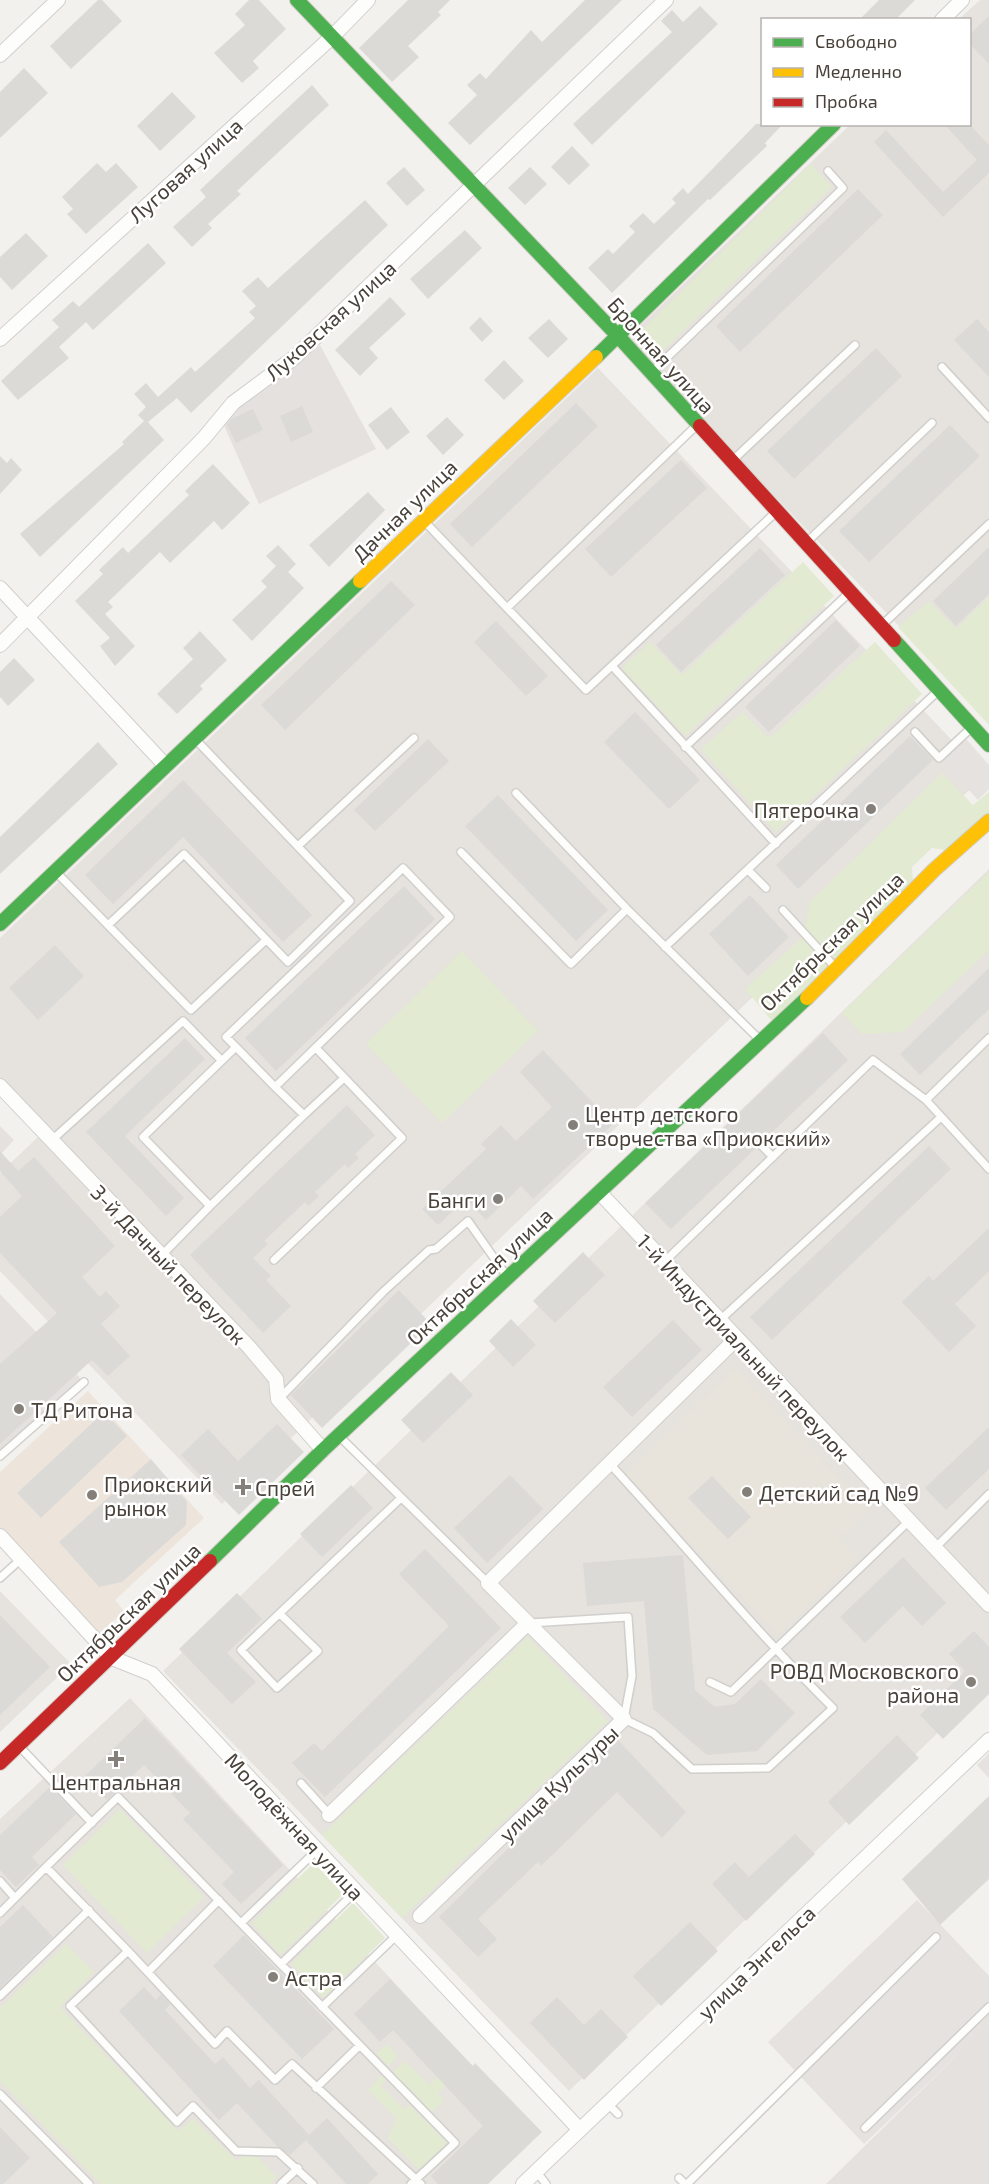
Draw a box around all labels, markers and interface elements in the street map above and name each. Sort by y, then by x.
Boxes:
legend [761,18,971,126]
text: Свободно [815,30,897,52]
text: Медленно [815,60,902,82]
text: Пробка [815,90,878,112]
street label: Луговая улица [123,112,248,228]
street label: Луковская улица [259,255,401,386]
street label: Бронная улица [603,292,721,419]
street label: Дачная улица [346,454,462,567]
place label: Пятерочка [754,797,859,822]
marker: Пятерочка [864,802,878,816]
street label: Октябрьская улица [754,866,909,1017]
place label: Центр детского творчества «Приокский» [585,1101,831,1150]
marker: Центр детского творчества «Приокский» [566,1118,580,1132]
street label: 3-й Дачный переулок [86,1179,252,1350]
place label: Банги [428,1187,486,1212]
marker: Банги [491,1192,505,1206]
street label: Октябрьская улица [401,1202,558,1351]
street label: 1-й Индустриальный переулок [632,1228,856,1466]
place label: ТД Ритона [31,1397,133,1422]
marker: ТД Ритона [12,1402,26,1416]
place label: Приокский рынок [104,1471,212,1520]
place label: Спрей [255,1475,315,1500]
marker: Спрей [236,1480,250,1494]
place label: Детский сад №9 [759,1480,919,1505]
marker: Детский сад №9 [740,1485,754,1499]
marker: Приокский рынок [85,1488,99,1502]
street label: Октябрьская улица [51,1537,206,1688]
place label: РОВД Московского района [770,1658,959,1707]
marker: РОВД Московского района [964,1675,978,1689]
street label: улица Культуры [493,1720,624,1847]
street label: Молодёжная улица [220,1747,370,1906]
marker: Центральная [109,1752,123,1766]
place label: Центральная [51,1769,181,1794]
street label: улица Энгельса [692,1900,820,2025]
place label: Астра [285,1965,342,1990]
marker: Астра [266,1970,280,1984]

